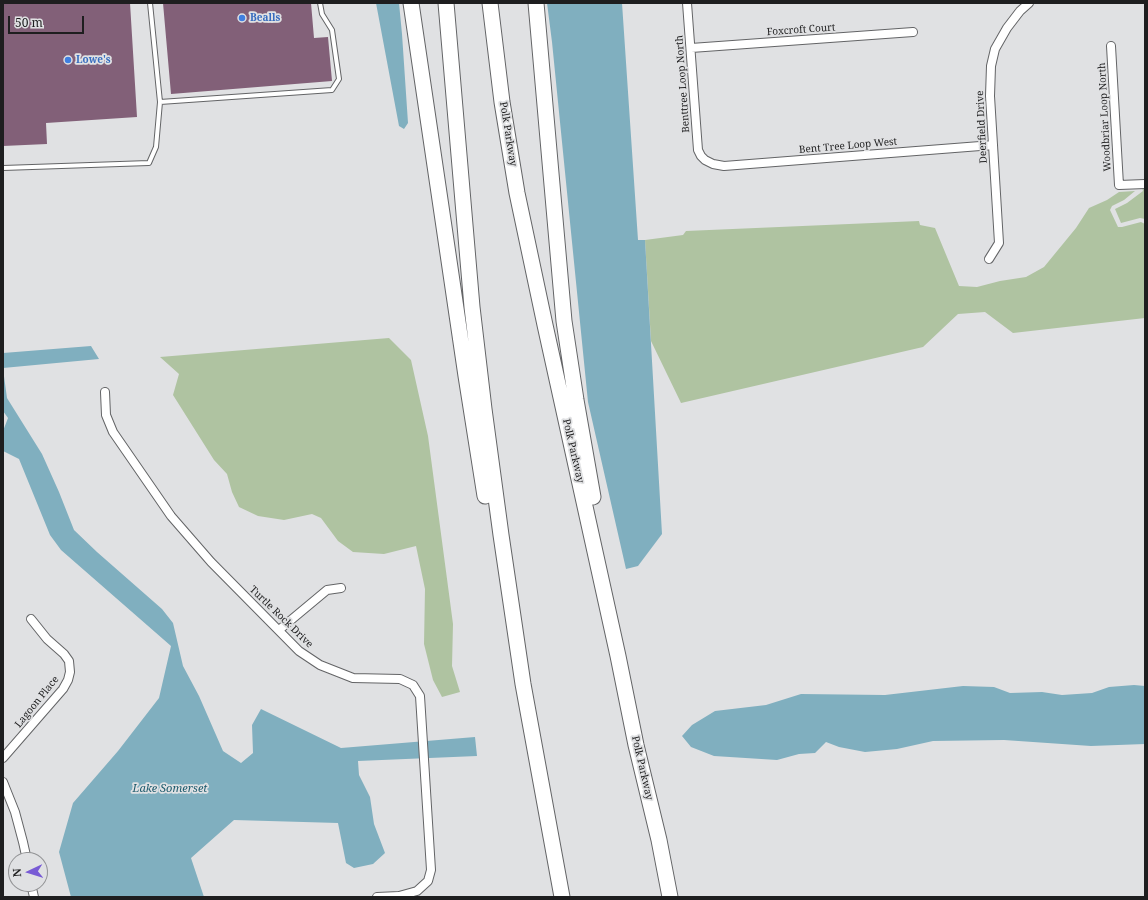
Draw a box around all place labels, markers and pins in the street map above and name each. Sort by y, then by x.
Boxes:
place label: Bealls [250,12,280,24]
marker: Bealls [237,13,247,23]
place label: Lowe's [76,54,111,66]
marker: Lowe's [63,55,73,65]

